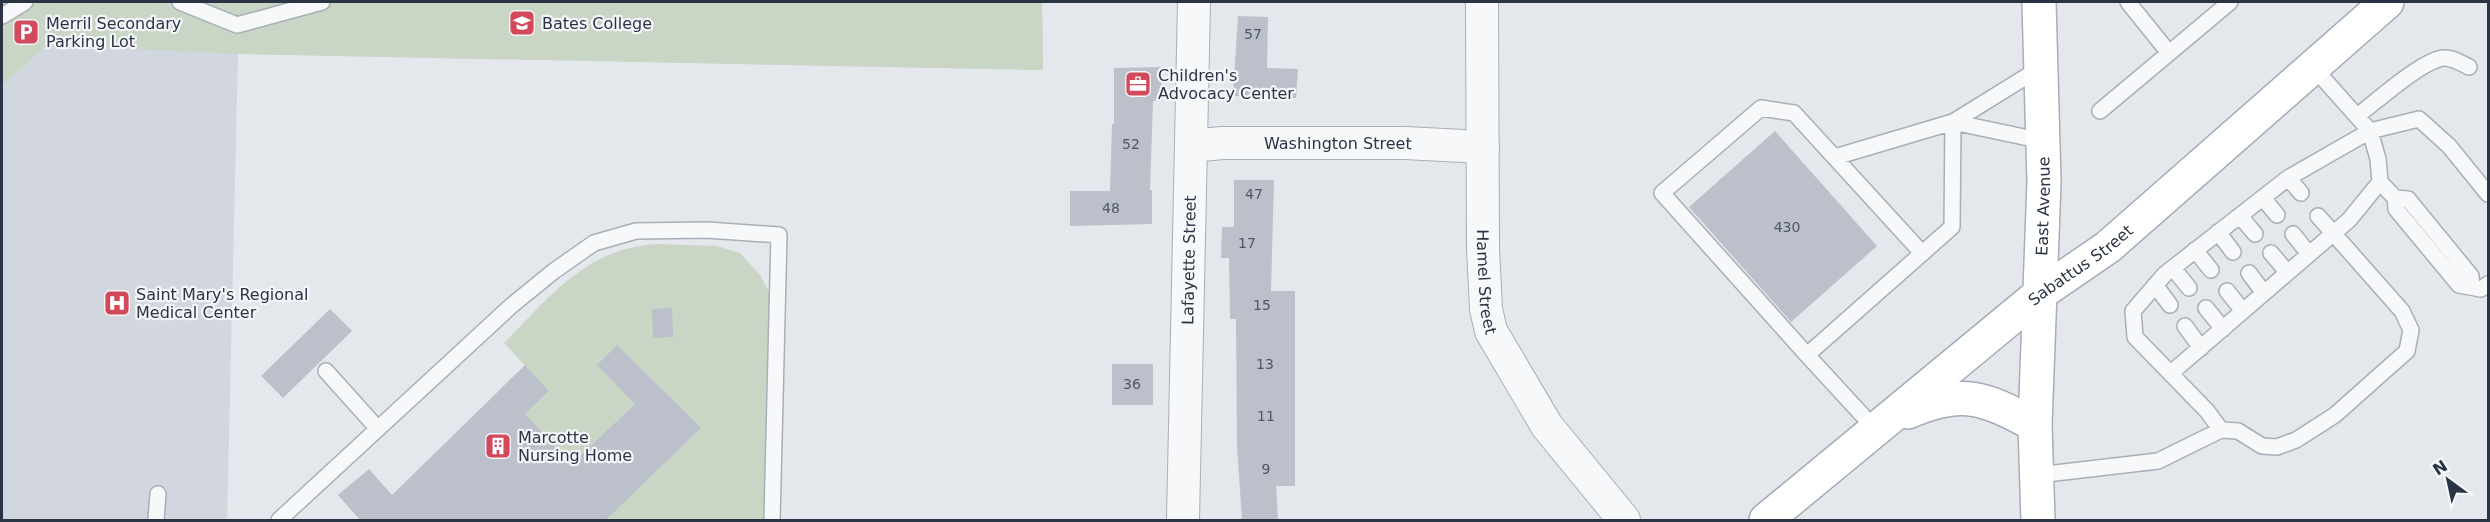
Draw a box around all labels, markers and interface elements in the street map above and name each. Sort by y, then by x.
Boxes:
school or university icon: Bates College [507,8,537,38]
place label: Merril Secondary Parking Lot [46,14,181,51]
place label: Bates College [542,14,652,33]
parking icon: Merril Secondary Parking Lot [11,17,41,47]
house number: 57 [1244,26,1262,42]
place label: Children's Advocacy Center [1158,66,1294,103]
office icon: Children's Advocacy Center [1123,69,1153,99]
street label: Washington Street [1264,134,1412,153]
house number: 52 [1122,136,1140,152]
street label: East Avenue [2032,156,2054,256]
house number: 47 [1245,186,1263,202]
street label: Lafayette Street [1178,195,1200,325]
house number: 48 [1102,200,1120,216]
house number: 430 [1774,219,1800,235]
street label: Sabattus Street [2025,221,2137,310]
street label: Hamel Street [1473,229,1500,336]
house number: 17 [1238,235,1256,251]
place label: Saint Mary's Regional Medical Center [136,285,308,322]
hospital icon: Saint Mary's Regional Medical Center [102,288,132,318]
house number: 15 [1253,297,1271,313]
house number: 13 [1256,356,1274,372]
house number: 36 [1123,376,1141,392]
house number: 11 [1257,408,1275,424]
place label: Marcotte Nursing Home [518,428,632,465]
building icon: Marcotte Nursing Home [483,431,513,461]
north arrow [2418,450,2478,510]
text: N [2429,456,2451,479]
house number: 9 [1262,461,1270,477]

